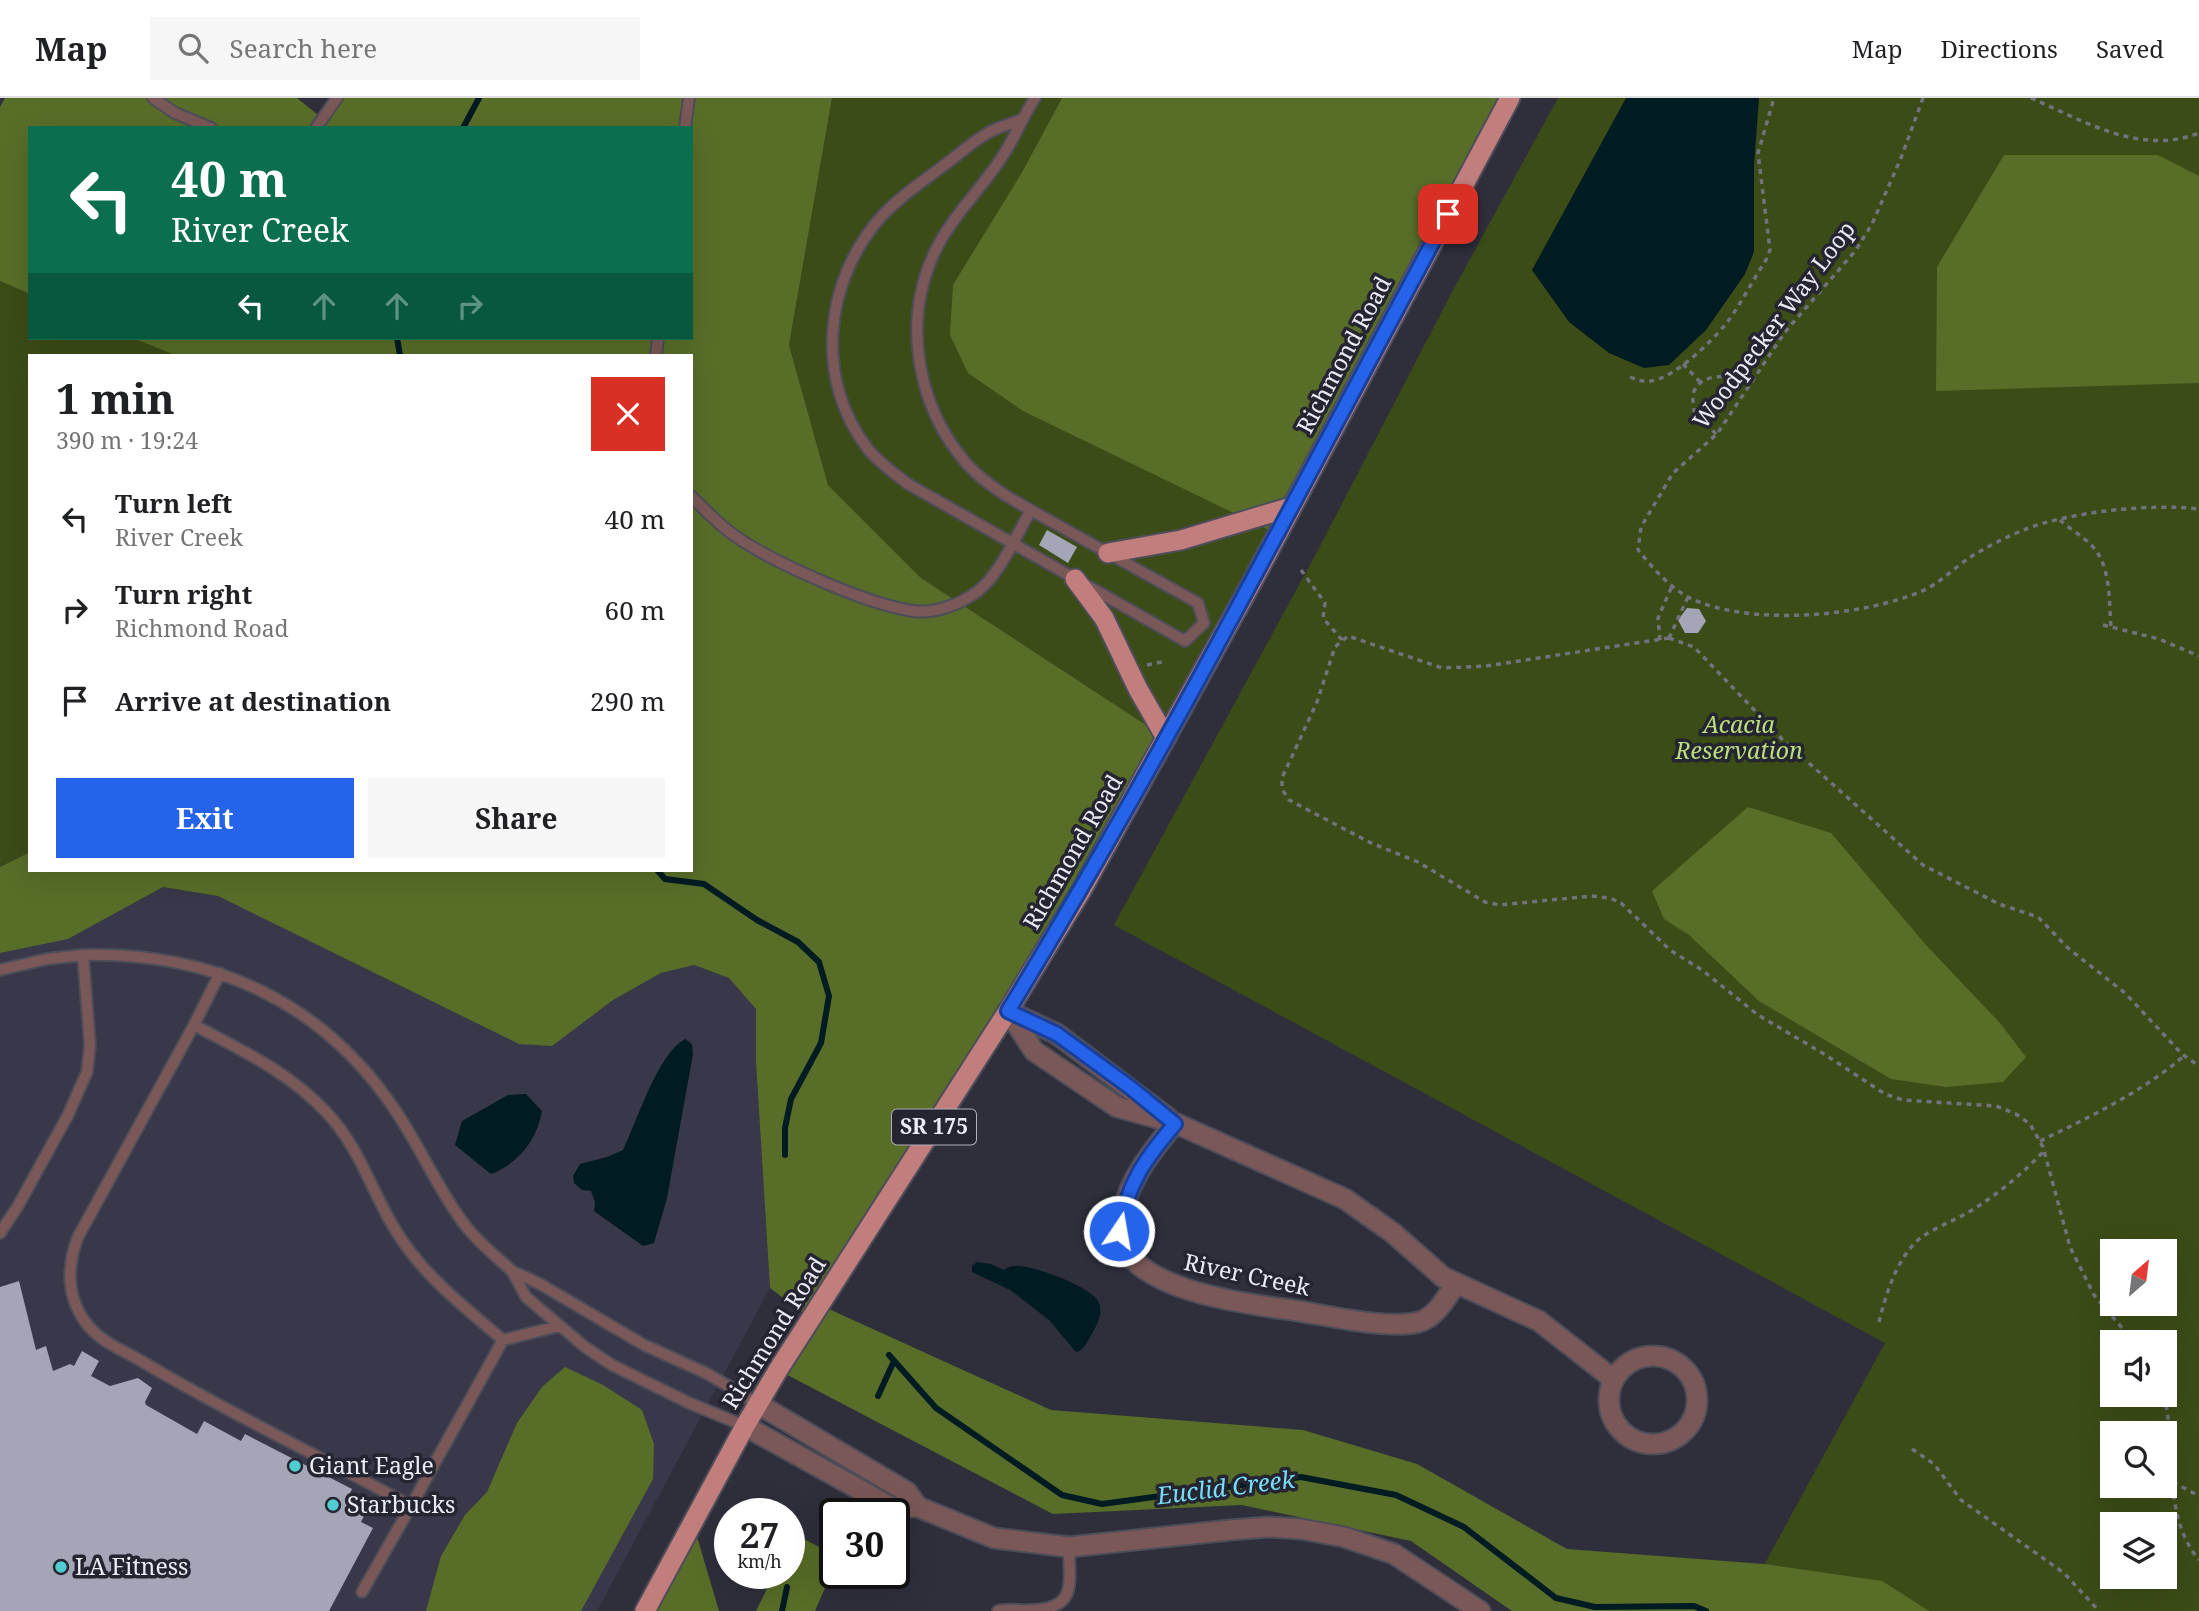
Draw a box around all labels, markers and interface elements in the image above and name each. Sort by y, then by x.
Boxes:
search box [150,17,640,80]
text: Map [35,26,108,71]
icon: search [174,29,212,67]
text: Search here [230,30,377,66]
text: Map [1852,32,1903,65]
text: Directions [1941,32,2058,65]
text: Saved [2096,32,2164,65]
text: 40 m [171,145,287,211]
icon: left [56,154,147,245]
pin [1418,184,1478,244]
icon: arrive [1429,195,1467,233]
text: River Creek [171,208,349,251]
street label: Woodpecker Way Loop [1685,214,1862,435]
street label: Richmond Road [1288,270,1398,439]
icon: left [232,287,270,325]
icon: ahead [305,287,343,325]
icon: ahead [378,287,416,325]
icon: right [451,287,489,325]
text: 1 min [56,369,175,426]
button: close [591,377,665,451]
text: 390 m · 19:24 [56,424,198,456]
text: Turn left [115,485,232,521]
icon: left [56,500,94,538]
text: 40 m [605,501,665,537]
text: River Creek [115,521,243,553]
text: Turn right [115,576,252,612]
icon: right [56,591,94,629]
text: 60 m [605,592,665,628]
text: Richmond Road [115,612,289,644]
icon: arrive [56,682,94,720]
text: Arrive at destination [115,683,391,719]
text: 290 m [590,683,665,719]
park label: Acacia Reservation [1674,708,1803,766]
street label: Richmond Road [1015,768,1129,935]
button: Exit [56,778,354,858]
button: Share [368,778,665,858]
road number: SR 175 [892,1110,976,1144]
position arrow [1082,1194,1156,1268]
north arrow [2100,1239,2177,1316]
map controls [2100,1239,2177,1589]
street label: River Creek [1181,1245,1314,1303]
street label: Richmond Road [714,1250,833,1415]
button: sound [2100,1330,2177,1407]
button: search [2100,1421,2177,1498]
place label: Giant Eagle [309,1449,434,1481]
marker: Giant Eagle [287,1458,303,1474]
water label: Euclid Creek [1154,1462,1298,1511]
place label: Starbucks [347,1488,455,1520]
marker: Starbucks [325,1497,341,1513]
speed limit sign: 30 [819,1498,910,1589]
text: 27 [740,1511,779,1558]
button: layers [2100,1512,2177,1589]
text: km/h [737,1549,782,1573]
place label: LA Fitness [75,1550,188,1582]
marker: LA Fitness [53,1559,69,1575]

